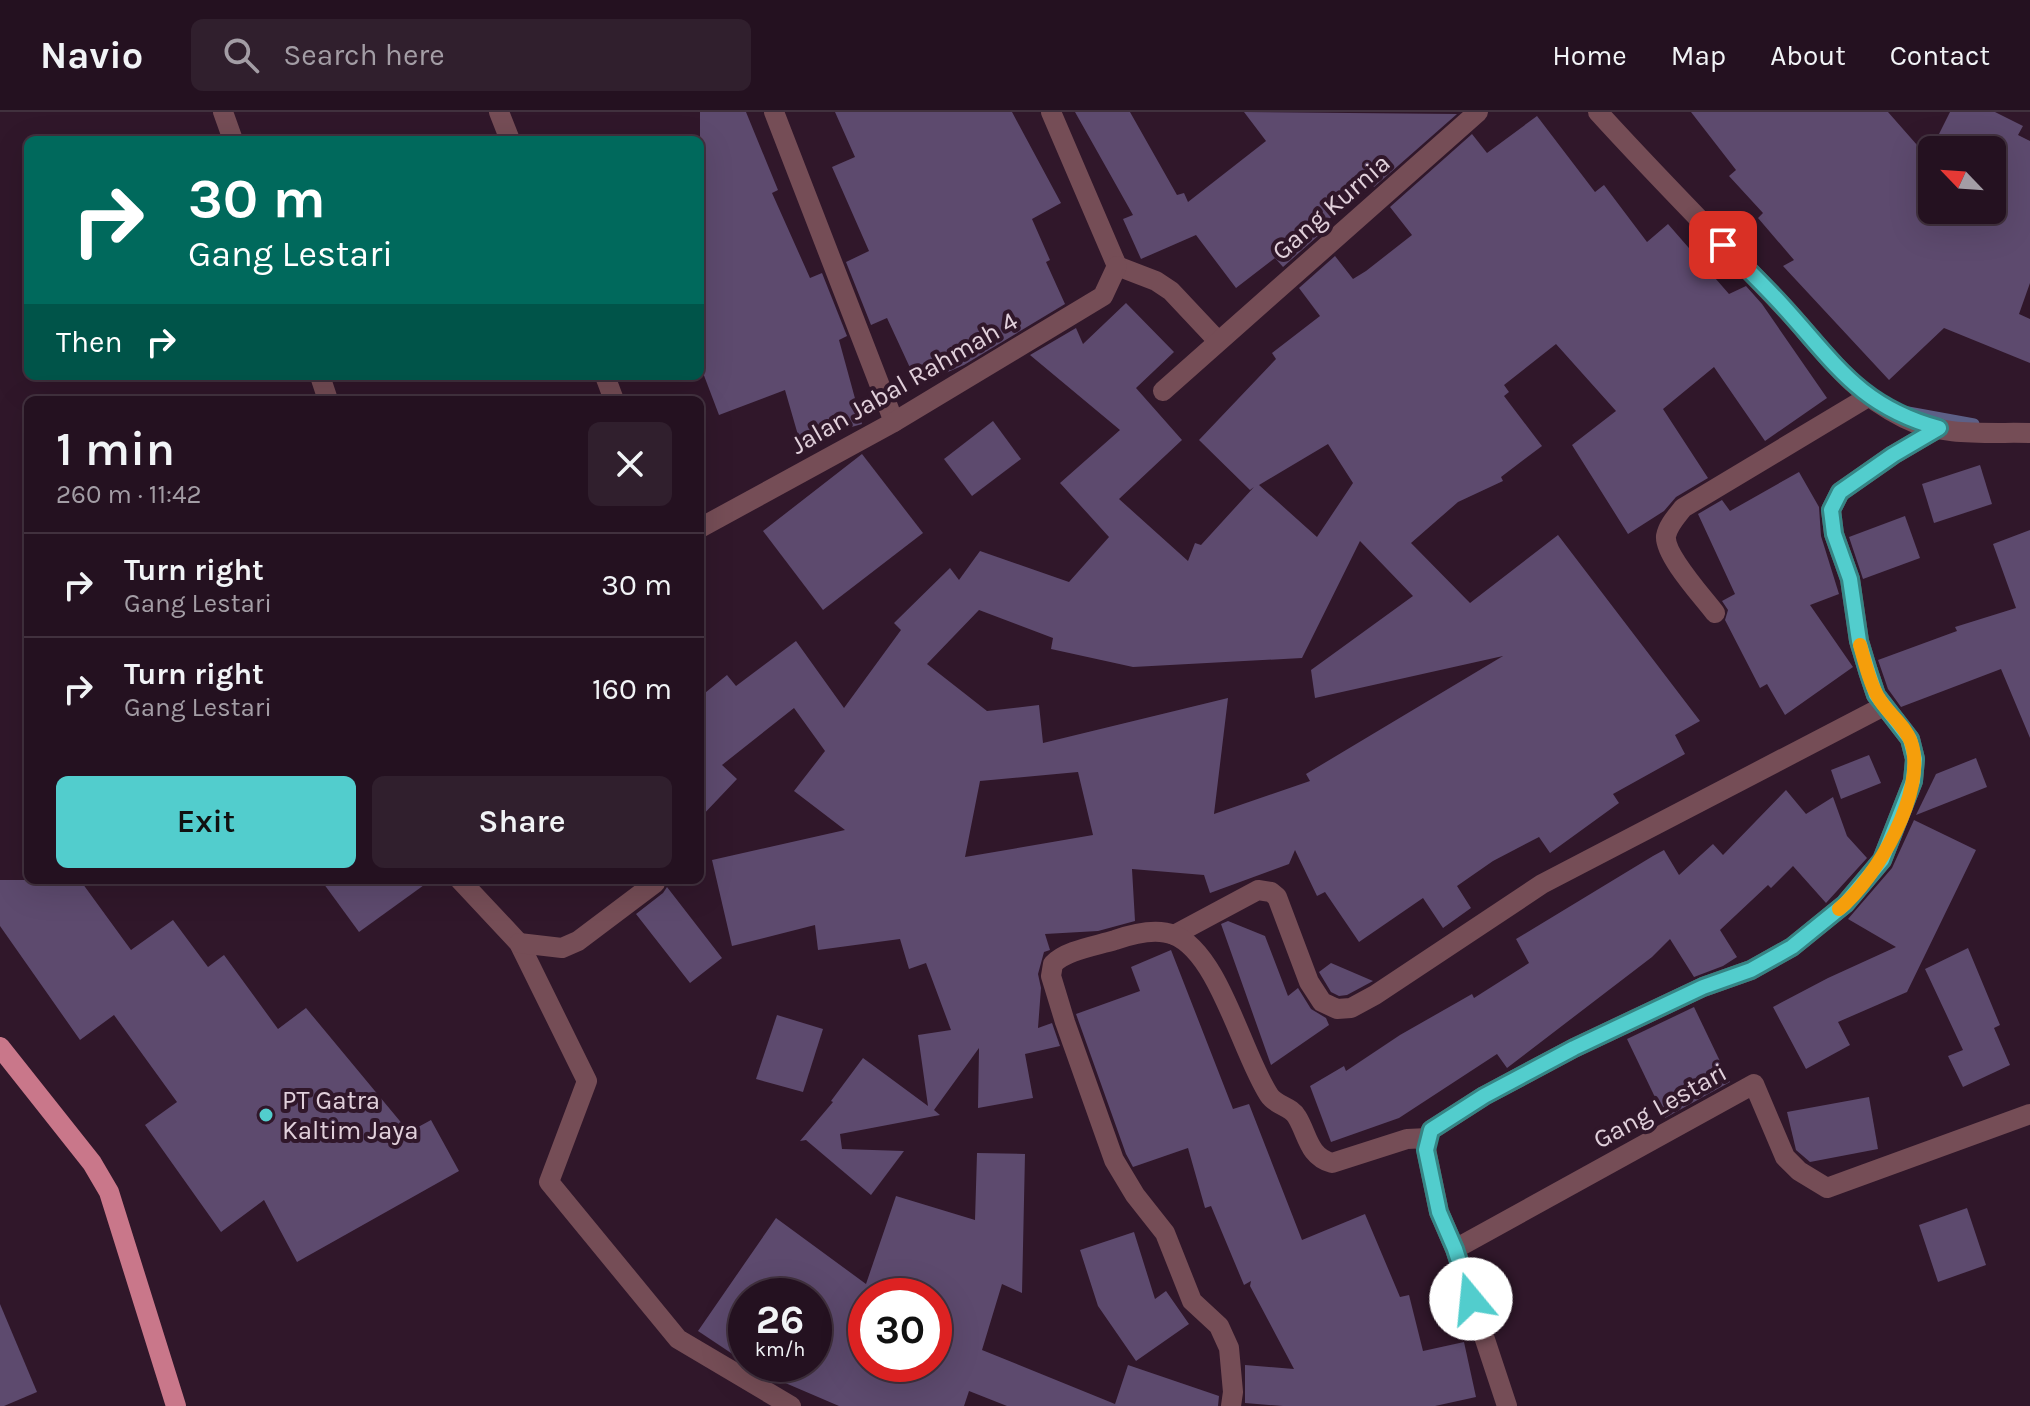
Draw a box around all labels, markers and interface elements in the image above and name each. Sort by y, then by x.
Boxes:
search box [191,19,751,91]
text: Navio [40,33,143,78]
icon: search [219,33,263,77]
text: Search here [283,37,445,73]
text: Home [1552,39,1627,72]
text: Map [1671,39,1726,72]
text: About [1770,39,1846,72]
text: Contact [1890,39,1990,72]
north arrow [1918,136,2006,224]
map controls [1918,136,2006,224]
street label: Gang Kurnia [1266,147,1396,267]
text: 30 m [188,166,326,231]
icon: right [56,168,160,272]
pin [1689,211,1757,279]
icon: arrive [1701,223,1745,267]
text: Gang Lestari [188,233,393,275]
street label: Jalan Jabal Rahmah 4 [785,305,1023,461]
icon: right [139,320,183,364]
text: Then [56,324,123,360]
text: 1 min [56,421,175,477]
button: close [588,422,672,506]
text: 260 m · 11:42 [56,479,202,510]
text: Turn right [124,552,264,588]
icon: right [56,563,100,607]
text: 30 m [601,567,672,603]
text: Gang Lestari [124,588,272,619]
text: Turn right [124,656,264,692]
icon: right [56,667,100,711]
text: 160 m [592,671,672,707]
text: Gang Lestari [124,692,272,723]
button: Exit [56,776,356,868]
button: Share [372,776,672,868]
street label: Gang Lestari [1588,1057,1732,1155]
place label: PT Gatra Kaltim Jaya [282,1085,419,1146]
marker: PT Gatra Kaltim Jaya [257,1106,275,1124]
position arrow [1429,1257,1513,1341]
speed limit sign: 30 [848,1278,952,1382]
text: 26 [756,1296,804,1343]
text: km/h [755,1338,805,1361]

